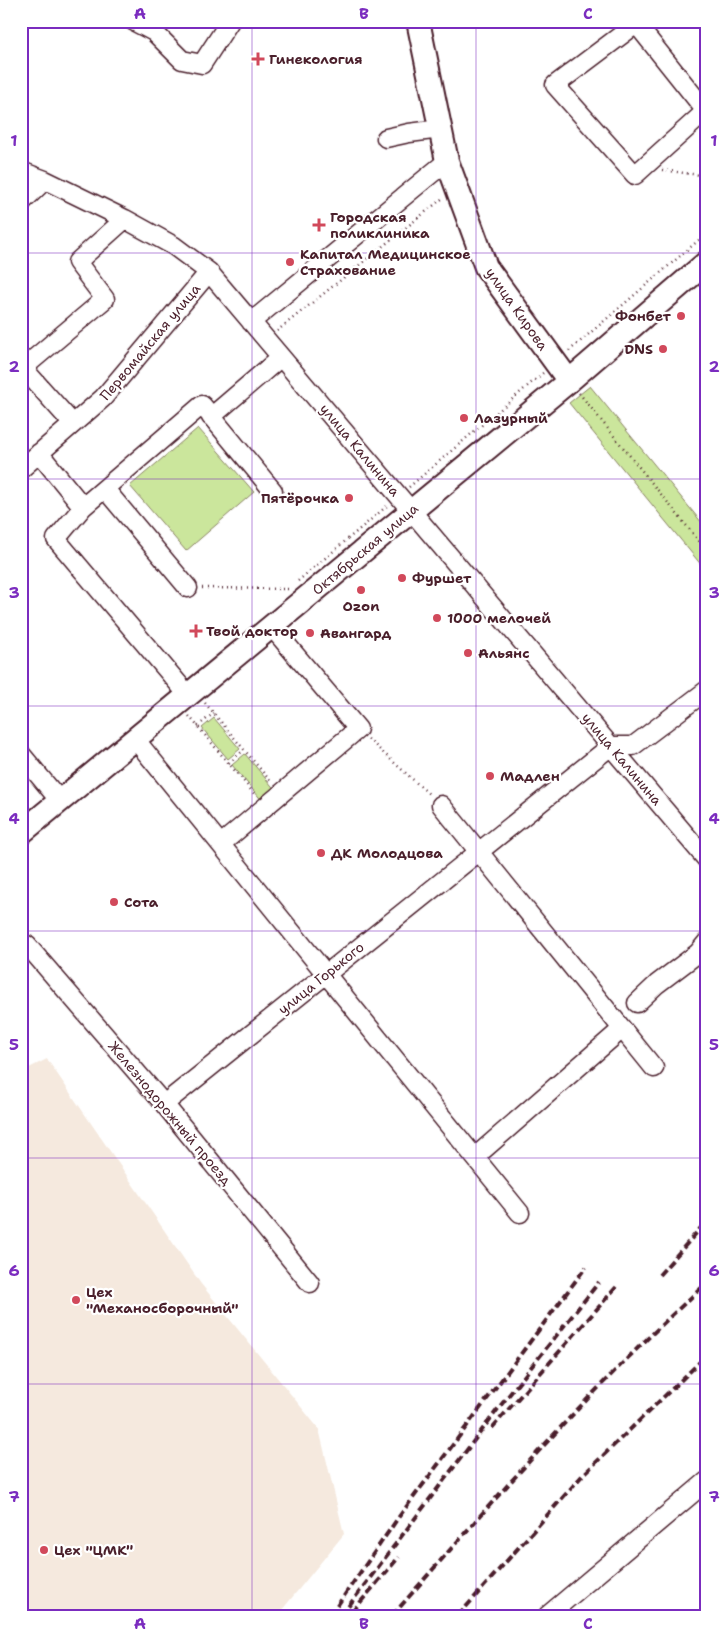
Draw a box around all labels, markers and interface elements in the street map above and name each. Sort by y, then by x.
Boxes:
text: A [134,3,146,24]
text: B [359,3,369,24]
text: C [583,3,593,24]
place label: Гинекология [269,50,363,68]
marker: Гинекология [251,52,265,66]
text: 1 [10,130,18,151]
text: 1 [710,130,718,151]
place label: Городская поликлиника [330,208,430,242]
marker: Городская поликлиника [312,218,326,232]
place label: Капитал Медицинское Страхование [300,245,471,279]
marker: Капитал Медицинское Страхование [284,256,296,268]
street label: улица Кирова [482,264,552,354]
street label: Первомайская улица [96,280,204,404]
place label: Фонбет [615,307,672,325]
marker: Фонбет [675,310,687,322]
place label: DNS [624,340,653,358]
marker: DNS [657,343,669,355]
text: 2 [8,356,20,377]
text: 2 [708,356,720,377]
street label: улица Калинина [316,400,404,500]
place label: Лазурный [474,409,548,427]
marker: Лазурный [458,412,470,424]
place label: Пятёрочка [261,489,339,507]
marker: Пятёрочка [343,492,355,504]
street label: Октябрьская улица [308,499,422,599]
place label: Фуршет [412,569,472,587]
marker: Фуршет [396,572,408,584]
text: 3 [8,582,20,603]
text: 3 [708,582,720,603]
marker: Ozon [355,584,367,596]
place label: Ozon [343,597,379,615]
place label: 1000 мелочей [447,609,551,627]
marker: 1000 мелочей [431,612,443,624]
place label: Твой доктор [206,622,298,640]
place label: Авангард [320,624,391,642]
marker: Твой доктор [190,625,202,637]
marker: Авангард [304,627,316,639]
place label: Альянс [478,644,530,662]
marker: Альянс [462,647,474,659]
street label: улица Калинина [578,709,666,809]
place label: Мадлен [500,767,560,785]
marker: Мадлен [484,770,496,782]
text: 4 [8,808,20,829]
text: 4 [708,808,720,829]
place label: ДК Молодцова [331,844,443,862]
marker: ДК Молодцова [315,847,327,859]
place label: Сота [124,893,159,911]
marker: Сота [108,896,120,908]
street label: улица Горького [274,938,368,1018]
text: 5 [9,1034,19,1055]
text: 5 [709,1034,719,1055]
street label: Железнодорожный проезд [104,1037,236,1189]
text: 6 [8,1260,20,1281]
text: 6 [708,1260,720,1281]
place label: Цех "Механосборочный" [86,1283,238,1317]
marker: Цех "Механосборочный" [70,1294,82,1306]
text: 7 [8,1486,20,1507]
text: 7 [708,1486,720,1507]
place label: Цех "ЦМК" [54,1541,133,1559]
marker: Цех "ЦМК" [38,1544,50,1556]
text: A [134,1613,146,1634]
text: B [359,1613,369,1634]
text: C [583,1613,593,1634]

